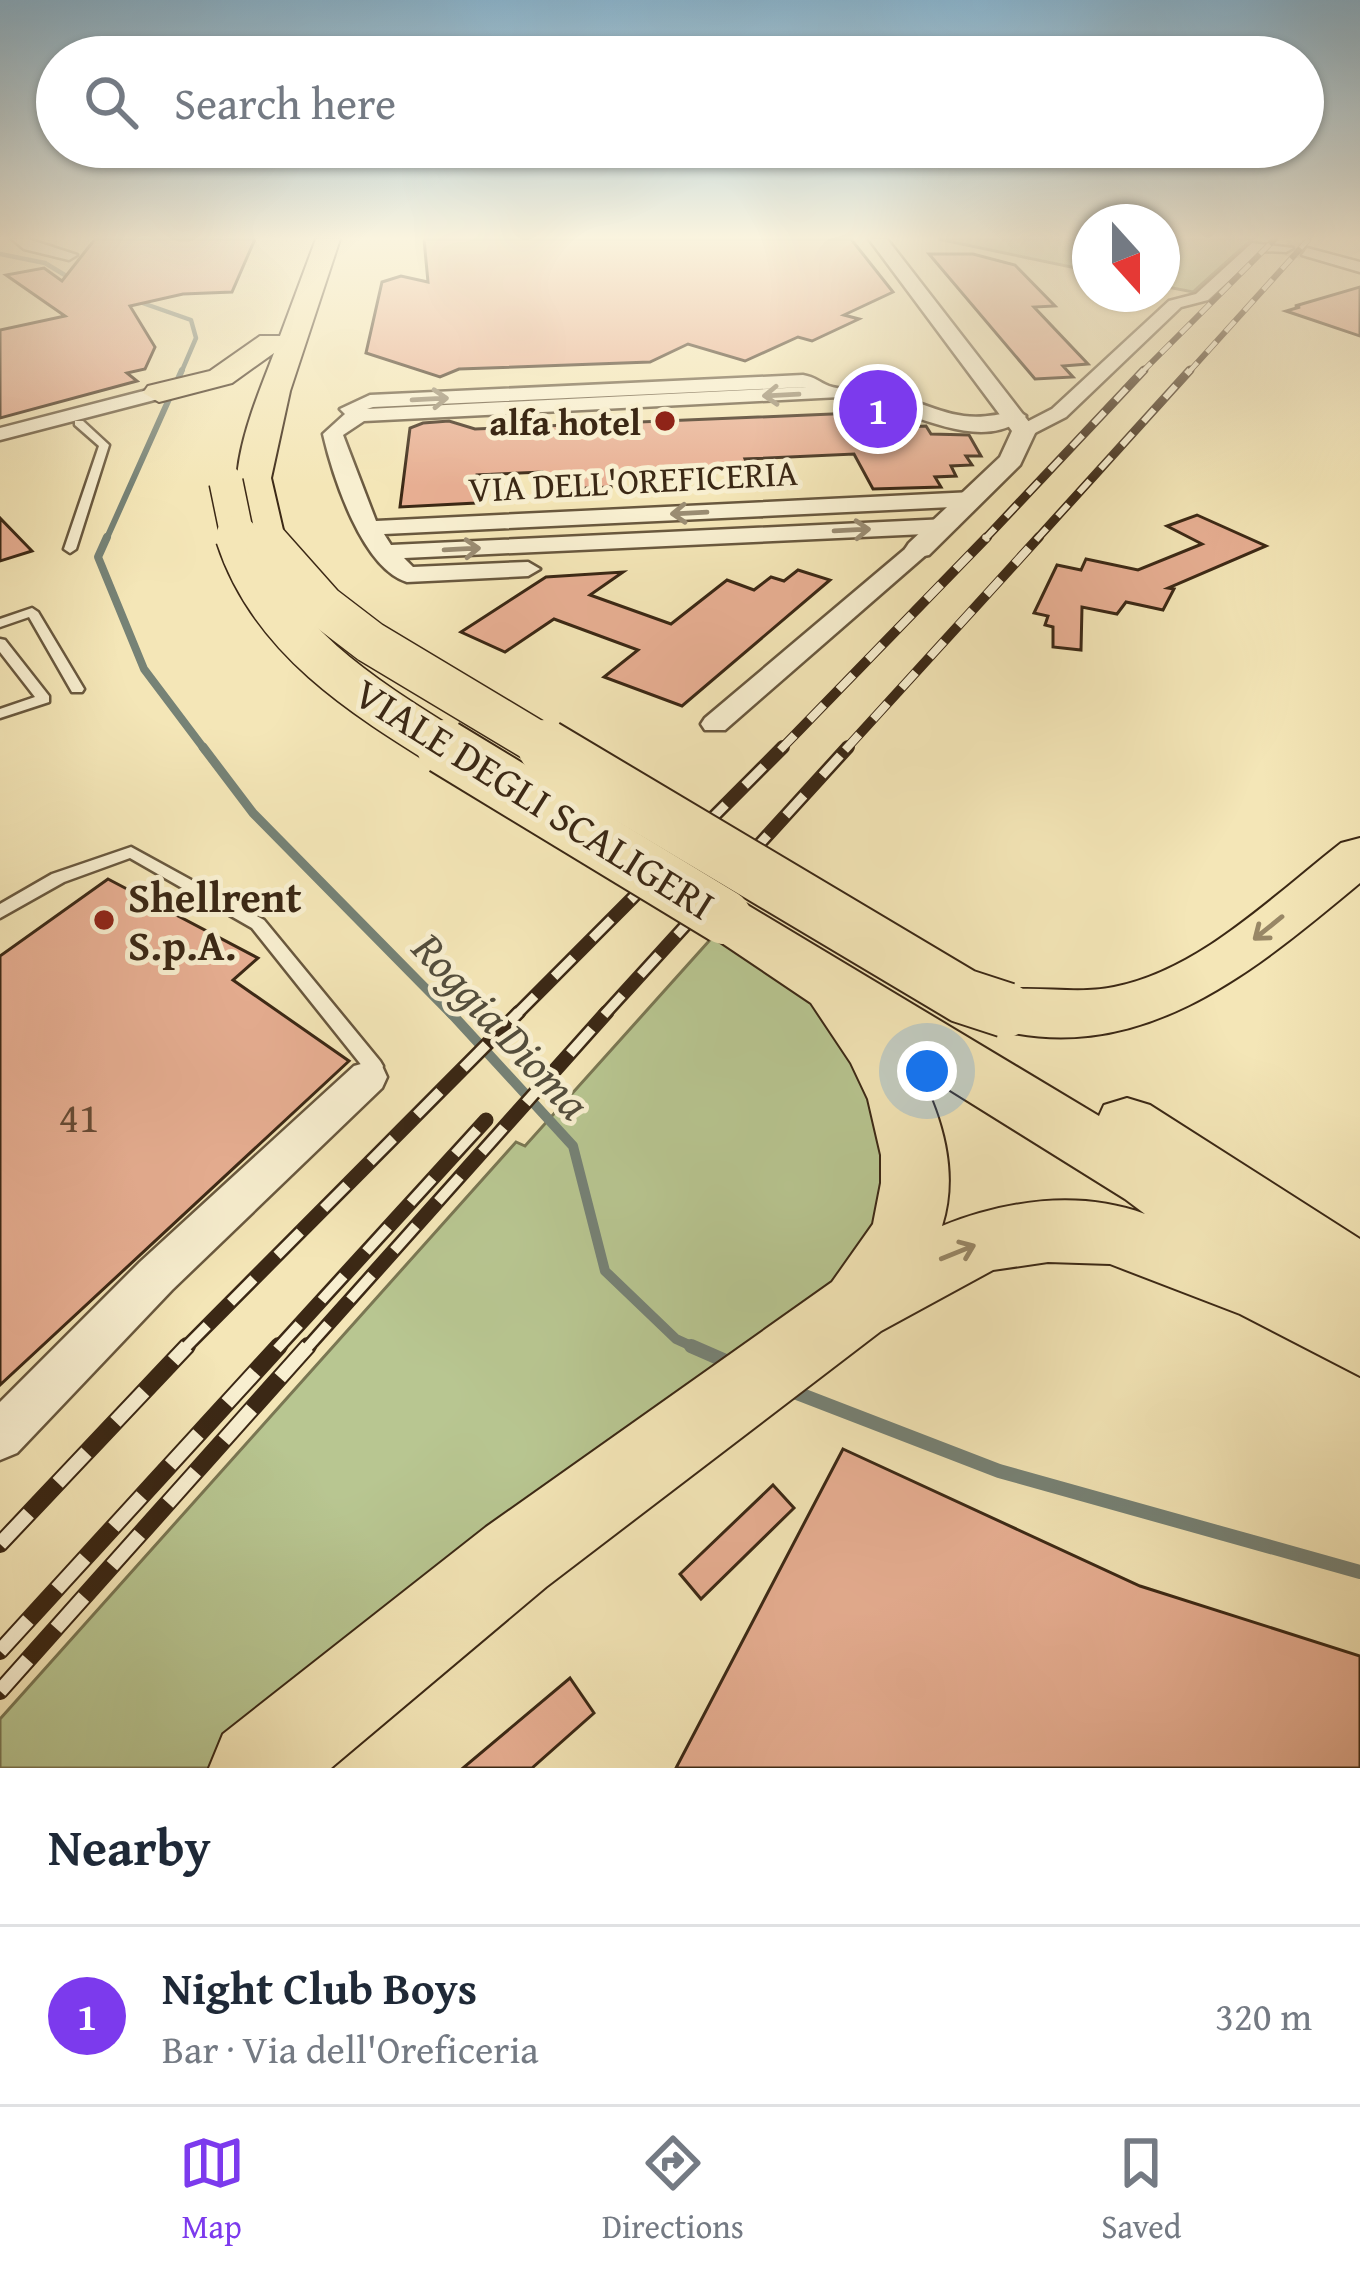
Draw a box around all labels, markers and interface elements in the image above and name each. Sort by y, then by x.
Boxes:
search box [36,36,1324,168]
icon: search [78,69,144,135]
text: Search here [174,70,396,135]
north arrow [1072,204,1180,312]
pin: 1 [839,364,917,454]
one-way arrow [762,384,801,407]
one-way arrow [410,387,449,410]
place label: alfa hotel [490,395,641,448]
marker: alfa hotel [652,408,678,434]
street label: VIA DELL'OREFICERIA [467,445,799,515]
one-way arrow [670,502,709,525]
one-way arrow [832,518,871,541]
one-way arrow [442,537,481,560]
street label: VIALE DEGLI SCALIGERI [343,662,727,934]
place label: Shellrent S.p.A. [128,866,302,975]
marker: Shellrent S.p.A. [91,907,117,933]
one-way arrow [1253,914,1285,941]
water label: Roggia Dioma [397,916,606,1133]
your location [897,1041,957,1101]
house number: 41 [59,1086,99,1147]
one-way arrow [939,1240,976,1261]
text: Nearby [48,1809,211,1884]
text: Night Club Boys [162,1955,477,2020]
text: 1 [77,1987,97,2044]
text: 320 m [1215,1987,1312,2044]
text: Bar · Via dell'Oreficeria [162,2020,539,2077]
tab: Map [179,2130,245,2250]
tab: Directions [602,2130,744,2250]
tab: Saved [1101,2130,1181,2250]

